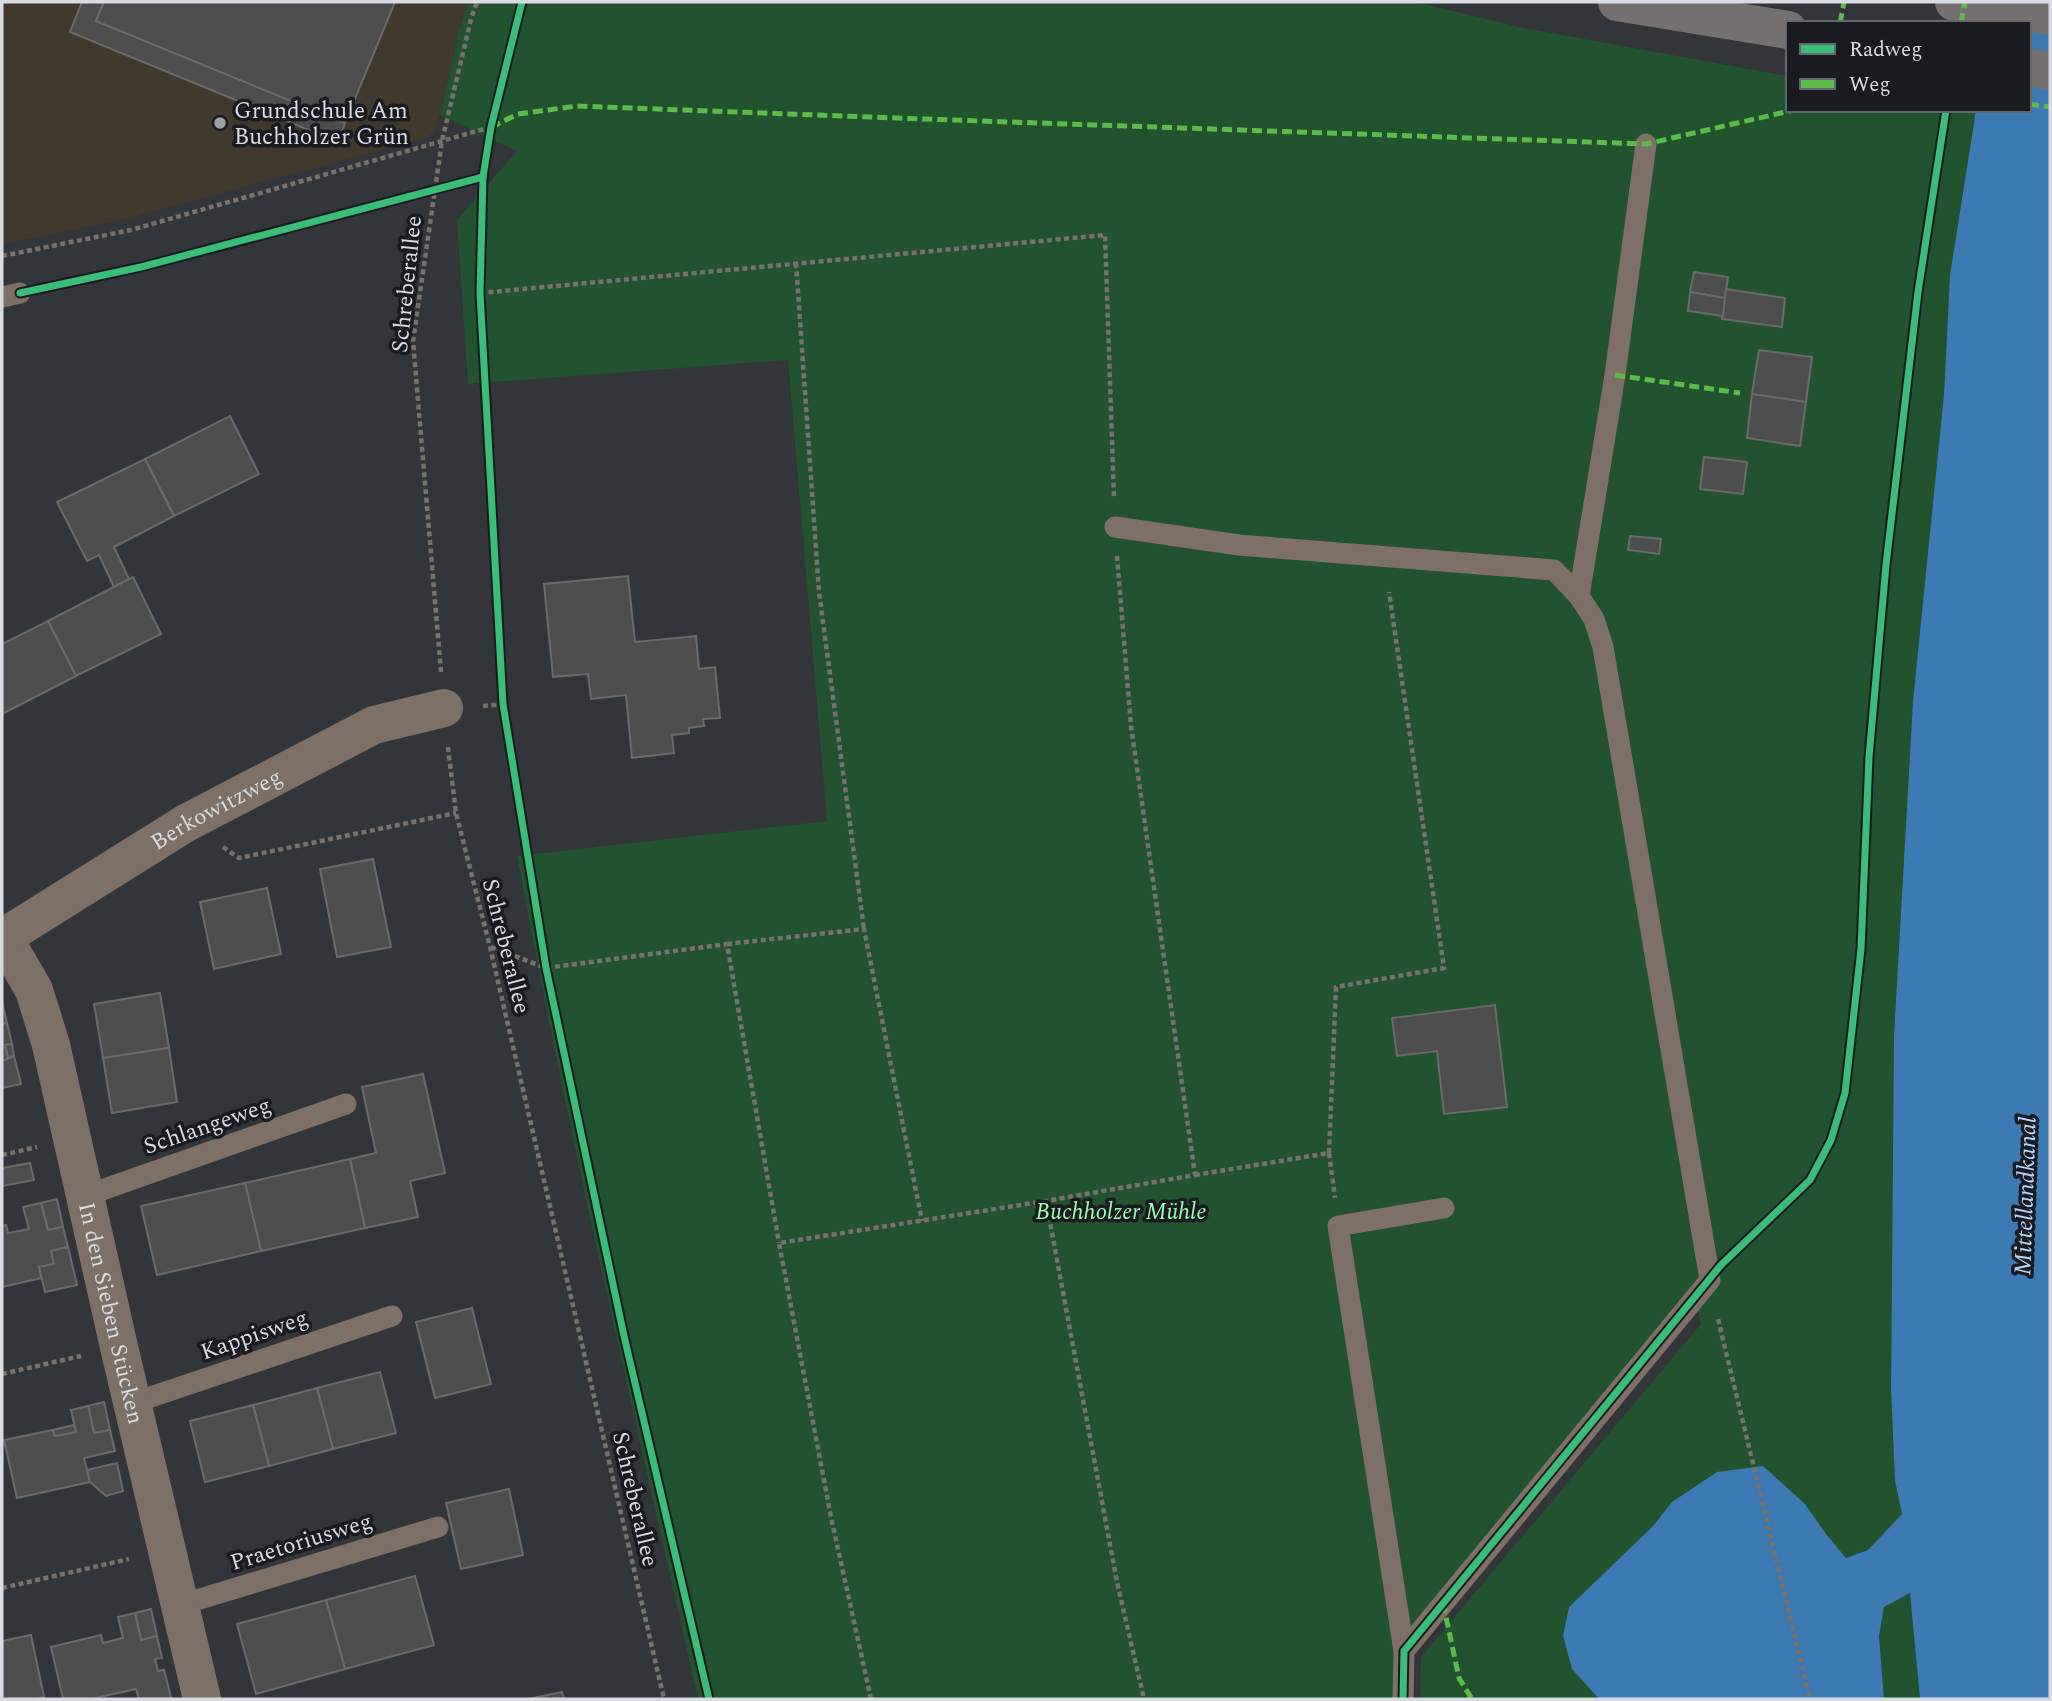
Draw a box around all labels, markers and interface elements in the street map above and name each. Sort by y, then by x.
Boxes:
legend [1786,21,2031,112]
text: Radweg [1849,34,1923,66]
text: Weg [1849,69,1891,101]
place label: Grundschule Am Buchholzer Grün [234,94,409,155]
marker: Grundschule Am Buchholzer Grün [212,115,228,131]
street label: Schreberallee [383,214,432,354]
street label: Berkowitzweg [144,760,289,860]
street label: Schreberallee [472,875,539,1017]
street label: Schlangeweg [139,1088,276,1165]
water label: Mittellandkanal [2005,1116,2047,1276]
park label: Buchholzer Mühle [1036,1195,1206,1230]
street label: In den Sieben Stücken [68,1199,153,1428]
street label: Kappisweg [196,1301,313,1370]
street label: Schreberallee [602,1428,667,1570]
street label: Praetoriusweg [226,1504,377,1581]

